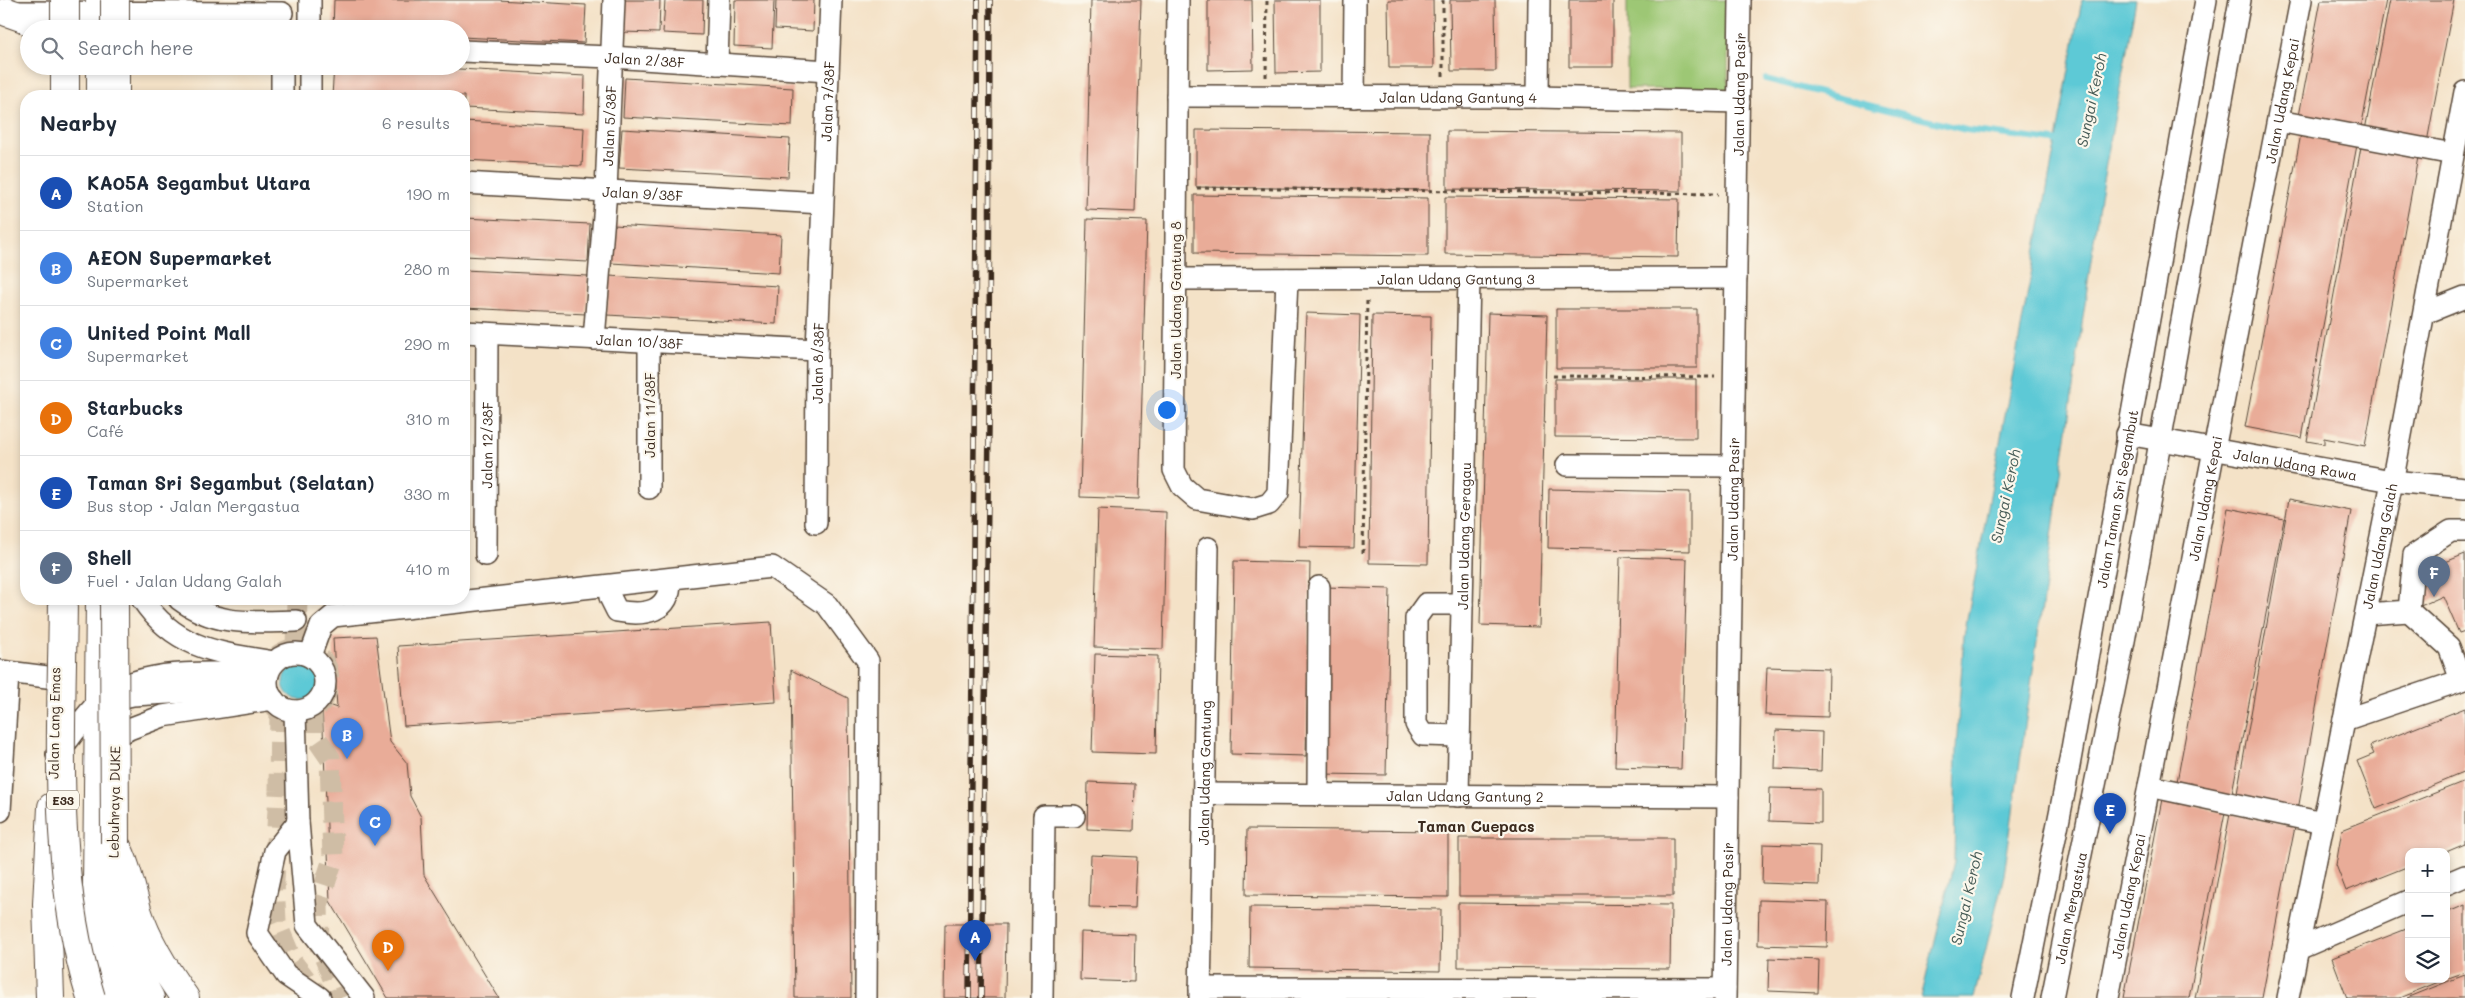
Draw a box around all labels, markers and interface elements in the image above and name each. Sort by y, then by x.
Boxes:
search box [20,20,470,75]
street label: Jalan Udang Pasir [1728,32,1749,156]
icon: search [38,34,66,62]
text: Search here [78,35,194,60]
street label: Jalan Udang Kepai [2260,36,2303,165]
street label: Jalan 2/38F [604,47,686,71]
water label: Sungai Keroh [2071,51,2111,149]
street label: Jalan 7/38F [816,60,838,142]
street label: Jalan 5/38F [598,85,620,166]
street label: Jalan Udang Gantung 4 [1379,87,1538,106]
text: Nearby [40,109,117,136]
text: 6 results [382,112,450,133]
text: KA05A Segambut Utara [87,170,311,195]
street label: Jalan 9/38F [602,181,684,205]
text: A [50,183,62,204]
text: 190 m [406,183,450,204]
text: Station [87,195,143,216]
street label: Jalan Udang Gantung 8 [1166,221,1185,379]
text: AEON Supermarket [87,245,272,270]
text: B [51,258,61,279]
text: 280 m [404,258,450,279]
street label: Jalan Udang Gantung 3 [1377,269,1535,288]
text: Supermarket [87,270,189,291]
text: United Point Mall [87,320,251,345]
street label: Jalan 8/38F [807,322,828,404]
street label: Jalan 10/38F [595,329,684,353]
text: C [50,333,62,354]
text: 290 m [404,333,450,354]
text: Supermarket [87,345,189,366]
street label: Jalan 11/38F [640,372,659,458]
text: Starbucks [87,395,183,420]
your location [1154,397,1180,423]
street label: Jalan 12/38F [477,401,496,488]
text: D [50,408,62,429]
text: 310 m [406,408,450,429]
street label: Jalan Taman Sri Segambut [2091,408,2142,589]
text: Café [87,420,124,441]
street label: Jalan Udang Kepai [2183,434,2226,562]
street label: Jalan Udang Pasir [1722,437,1743,561]
street label: Jalan Udang Rawa [2232,444,2359,484]
water label: Sungai Keroh [1985,447,2025,545]
street label: Jalan Udang Geragau [1452,462,1475,610]
text: Taman Sri Segambut (Selatan) [87,470,374,495]
street label: Jalan Udang Galah [2357,482,2401,610]
text: E [51,483,61,504]
text: 330 m [404,483,450,504]
text: Bus stop · Jalan Mergastua [87,495,300,516]
text: Shell [87,545,132,570]
pin: F [2418,556,2450,597]
text: F [51,558,61,579]
text: 410 m [406,558,450,579]
text: Fuel · Jalan Udang Galah [87,570,281,591]
street label: Jalan Lang Emas [44,667,64,779]
street label: Jalan Udang Gantung [1193,700,1215,846]
pin: B [331,718,363,759]
street label: Lebuhraya DUKE [104,746,124,858]
street label: Jalan Udang Gantung 2 [1386,786,1544,805]
road number: E33 [47,790,79,810]
pin: E [2094,793,2126,834]
pin: C [359,805,391,846]
district label: Taman Cuepacs [1417,816,1535,836]
street label: Jalan Udang Kepai [2106,832,2149,960]
street label: Jalan Udang Pasir [1716,842,1737,966]
map controls [2405,848,2450,983]
button: + [2405,848,2450,893]
water label: Sungai Keroh [1945,849,1987,947]
street label: Jalan Mergastua [2050,850,2091,966]
button: − [2405,893,2450,938]
pin: A [959,920,991,961]
pin: D [372,930,404,971]
button: layers [2405,938,2450,983]

